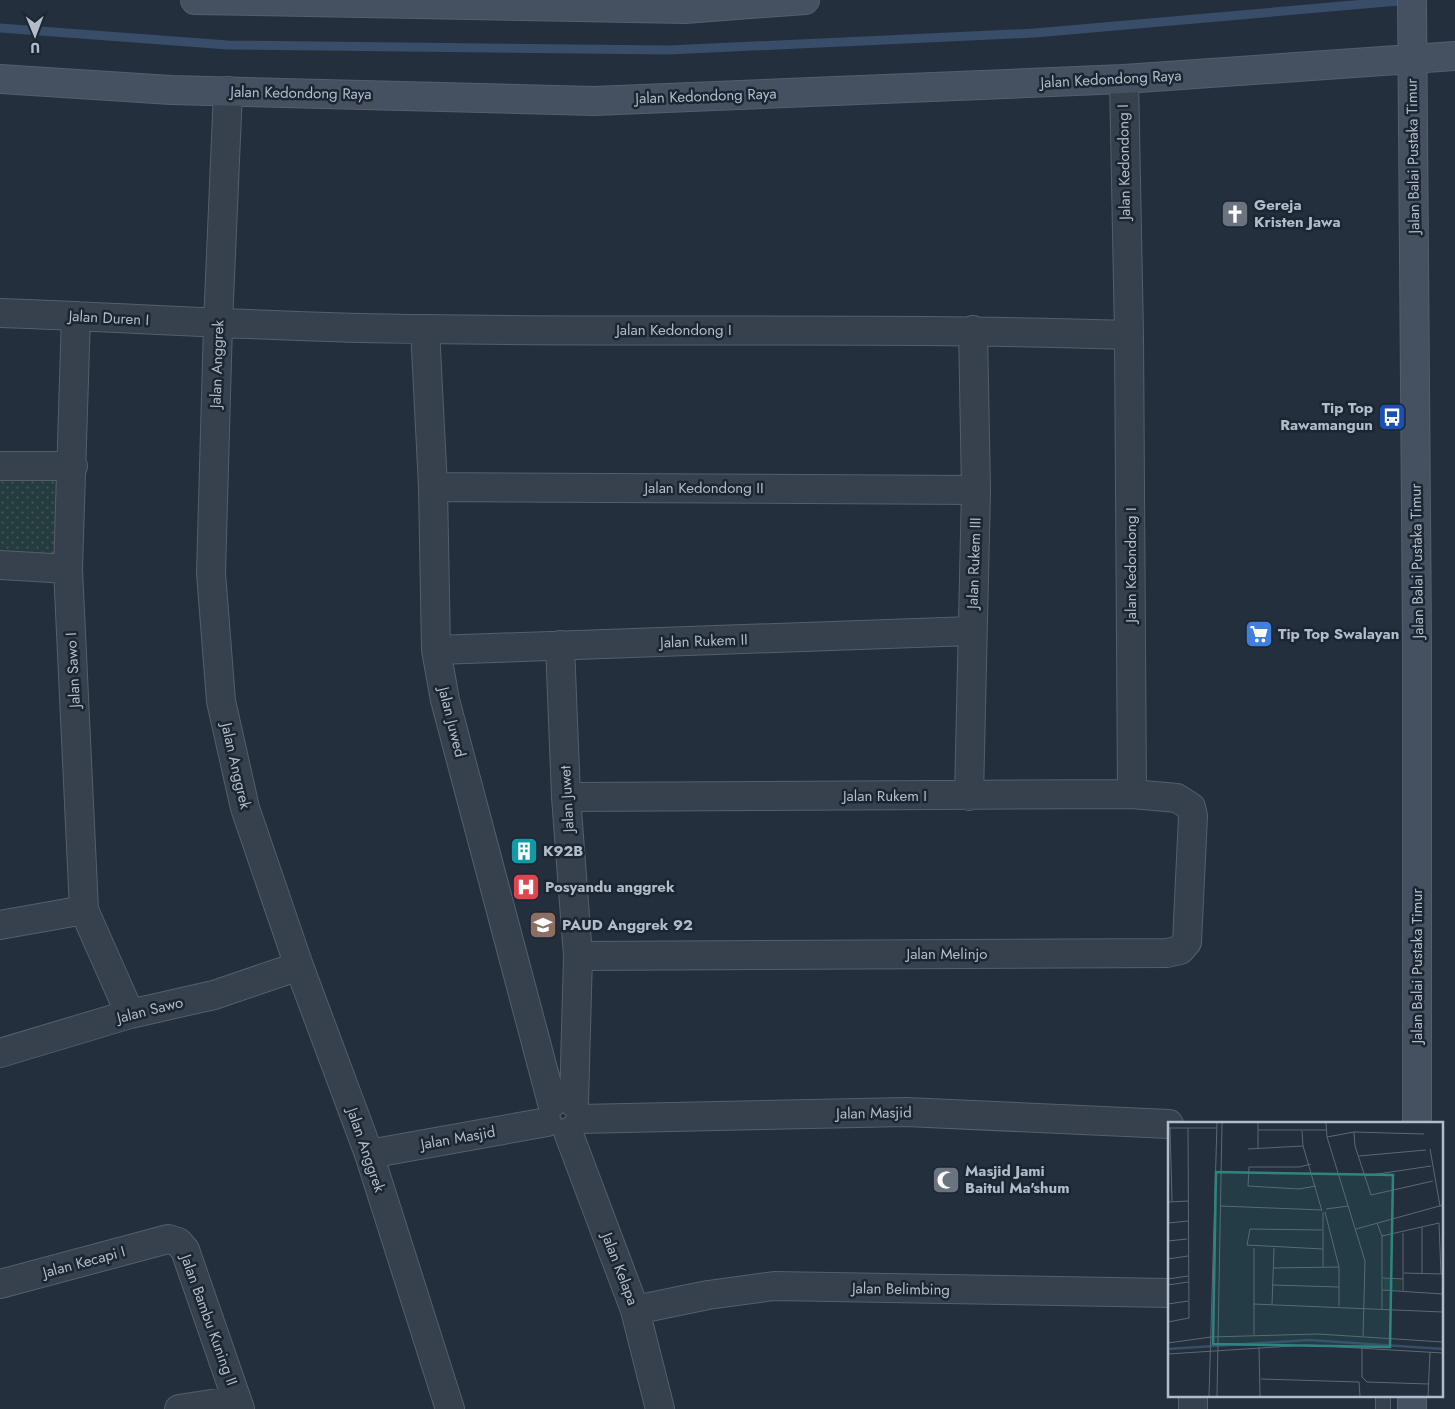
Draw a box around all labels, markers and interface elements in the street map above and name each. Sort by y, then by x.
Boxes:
north arrow [10,10,60,60]
text: U [30,38,40,58]
street label: Jalan Kedondong Raya [1038,64,1182,94]
street label: Jalan Balai Pustaka Timur [1401,77,1425,236]
street label: Jalan Kedondong Raya [228,81,372,105]
street label: Jalan Kedondong Raya [633,83,777,110]
street label: Jalan Kedondong I [1112,104,1136,222]
place label: Gereja Kristen Jawa [1254,194,1341,233]
church icon: Gereja Kristen Jawa [1220,199,1250,229]
street label: Jalan Duren I [66,305,150,331]
street label: Jalan Anggrek [204,319,230,410]
street label: Jalan Kedondong I [614,319,732,341]
place label: Tip Top Rawamangun [1280,397,1373,436]
bus stop icon: Tip Top Rawamangun [1377,402,1407,432]
street label: Jalan Kedondong II [642,477,764,499]
street label: Jalan Balai Pustaka Timur [1405,482,1429,641]
street label: Jalan Kedondong I [1120,507,1142,625]
street label: Jalan Rukem III [961,517,987,611]
supermarket icon: Tip Top Swalayan [1244,619,1274,649]
place label: Tip Top Swalayan [1278,623,1399,645]
street label: Jalan Rukem II [658,628,748,654]
street label: Jalan Sawo I [60,632,86,710]
street label: Jalan Juwed [432,683,471,759]
street label: Jalan Anggrek [215,719,257,812]
street label: Jalan Juwet [554,765,580,835]
street label: Jalan Rukem I [841,785,927,807]
building icon: K92B [509,836,539,866]
place label: K92B [543,840,583,862]
hospital icon: Posyandu anggrek [511,872,541,902]
place label: Posyandu anggrek [545,876,675,898]
street label: Jalan Balai Pustaka Timur [1406,888,1428,1046]
school or university icon: PAUD Anggrek 92 [528,910,558,940]
place label: PAUD Anggrek 92 [562,914,693,936]
street label: Jalan Melinjo [905,943,987,965]
street label: Jalan Sawo [113,991,185,1029]
street label: Jalan Masjid [834,1101,912,1125]
street label: Jalan Anggrek [341,1103,391,1196]
street label: Jalan Masjid [417,1121,497,1156]
inset map [1168,1122,1442,1396]
place label: Masjid Jami Baitul Ma'shum [965,1160,1070,1199]
mosque icon: Masjid Jami Baitul Ma'shum [931,1165,961,1195]
street label: Jalan Kelapa [595,1228,644,1308]
street label: Jalan Kecapi I [38,1240,128,1284]
street label: Jalan Bambu Kuning II [174,1250,243,1389]
street label: Jalan Belimbing [850,1277,950,1301]

